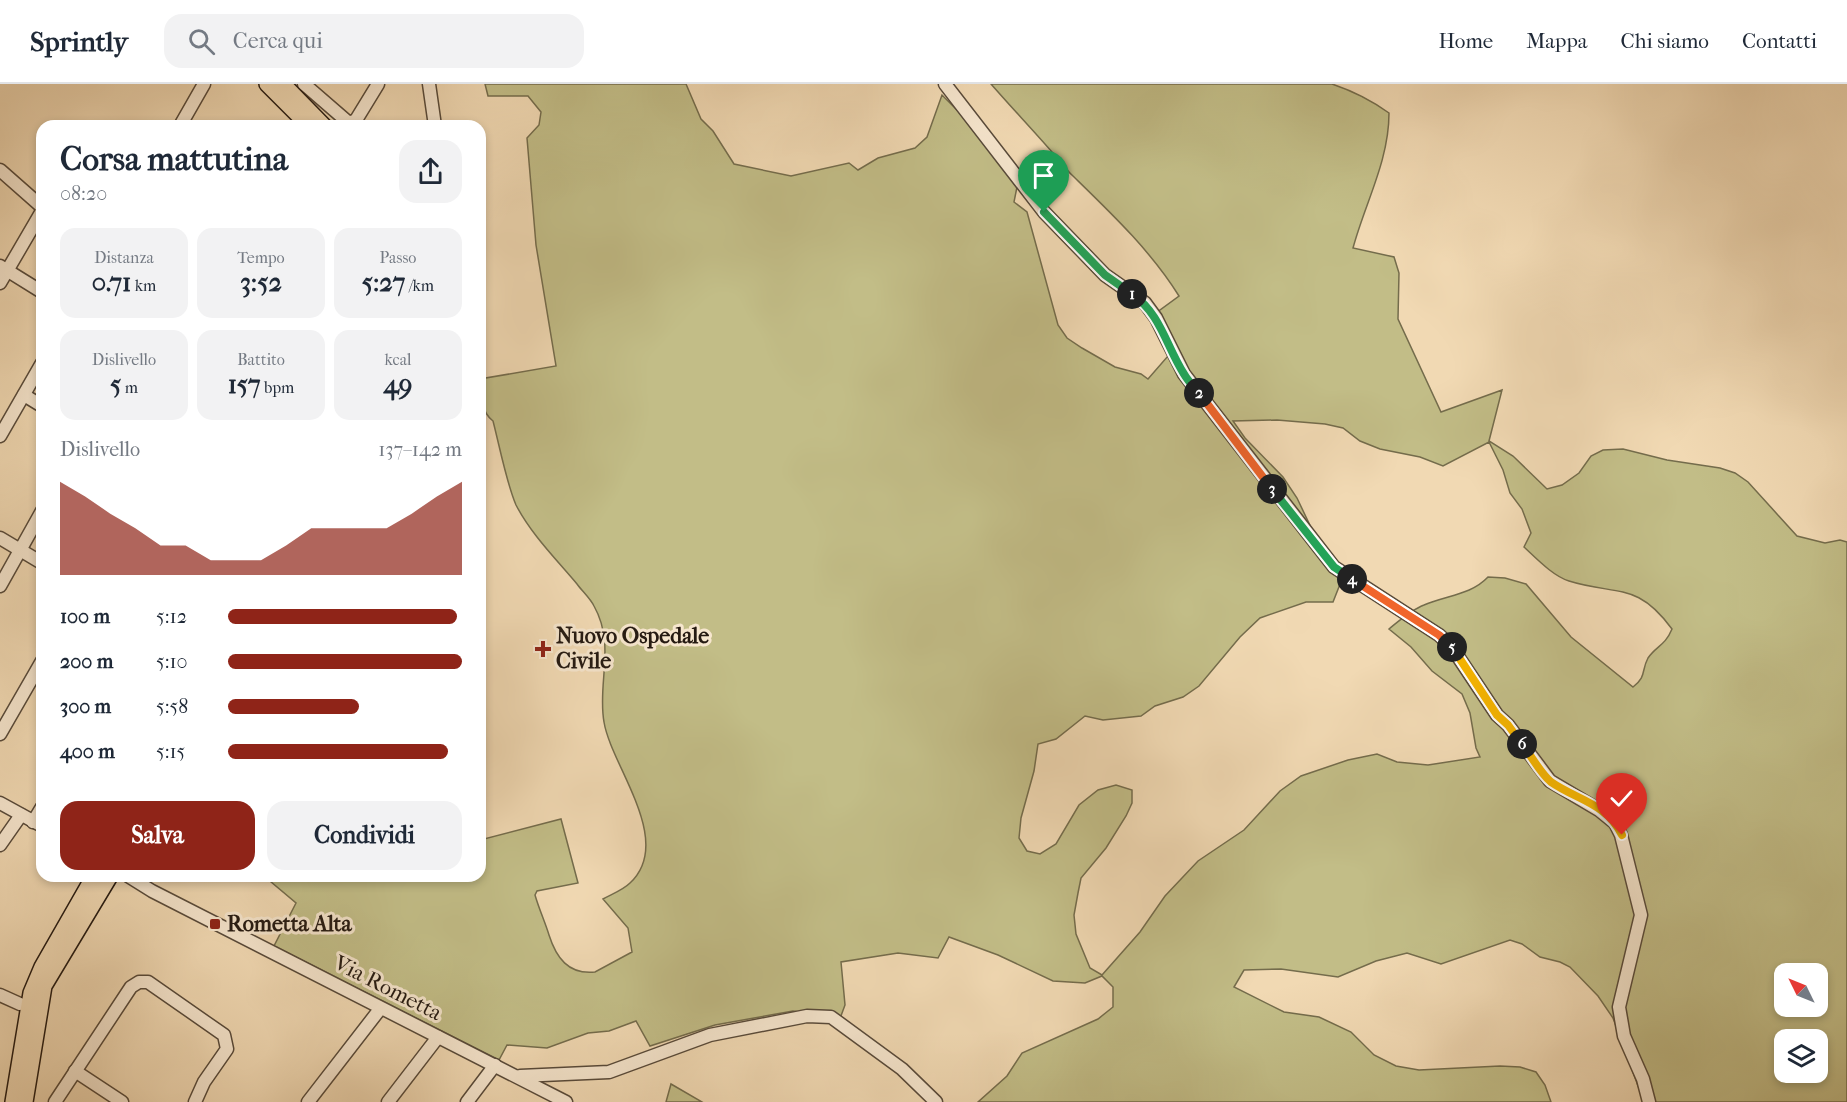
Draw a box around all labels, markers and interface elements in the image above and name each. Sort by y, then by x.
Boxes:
search box [164,14,584,68]
text: Sprintly [30,25,128,58]
icon: search [185,25,218,58]
text: Cerca qui [233,28,323,54]
text: Home [1439,29,1493,53]
text: Mappa [1526,29,1588,53]
text: Chi siamo [1621,29,1709,53]
text: Contatti [1742,29,1817,53]
text: Corsa mattutina [60,140,288,179]
button: share [399,140,462,203]
pin [1018,150,1069,212]
icon: arrive [1027,159,1060,192]
text: 08:20 [60,182,107,205]
text: Distanza [94,248,154,267]
text: Tempo [237,248,285,267]
text: Passo [380,248,416,267]
text: 0.71 [92,267,131,298]
text: 3:52 [240,267,282,298]
text: 5:27 [362,267,405,298]
text: km [131,276,156,295]
text: /km [405,276,434,295]
pin: 1 [1117,279,1147,309]
text: 1 [1129,284,1135,303]
text: Dislivello [92,350,156,369]
text: Battito [237,350,285,369]
text: kcal [385,350,411,369]
text: 5 [110,369,121,400]
text: 157 [228,369,261,400]
text: 49 [384,369,412,400]
text: m [121,378,138,397]
text: bpm [261,378,294,397]
pin: 2 [1184,378,1214,408]
text: 2 [1195,383,1203,402]
text: Dislivello [60,438,140,461]
text: 137–142 m [378,438,462,461]
pin: 3 [1257,474,1287,504]
text: 3 [1269,479,1275,498]
pin: 4 [1337,564,1367,594]
text: 4 [1347,569,1357,588]
text: 100 m [60,605,110,628]
text: 5:12 [156,605,187,628]
place label: Nuovo Ospedale Civile [556,623,709,674]
pin: 5 [1437,632,1467,662]
text: 5 [1449,637,1455,656]
marker: Nuovo Ospedale Civile [534,640,552,658]
text: 200 m [60,650,113,673]
text: 5:10 [156,650,188,673]
text: 300 m [60,695,111,718]
text: 5:58 [156,695,188,718]
pin: 6 [1507,729,1537,759]
text: 6 [1518,734,1526,753]
text: 400 m [60,740,115,763]
text: 5:15 [156,740,185,763]
pin [1596,773,1647,835]
icon: check [1605,782,1638,815]
button: Salva [60,801,255,870]
button: Condividi [267,801,462,870]
place label: Rometta Alta [227,911,352,937]
marker: Rometta Alta [208,917,222,931]
street label: Via Rometta [329,949,447,1027]
north arrow [1774,963,1828,1017]
map controls [1774,963,1828,1083]
button: layers [1774,1029,1828,1083]

